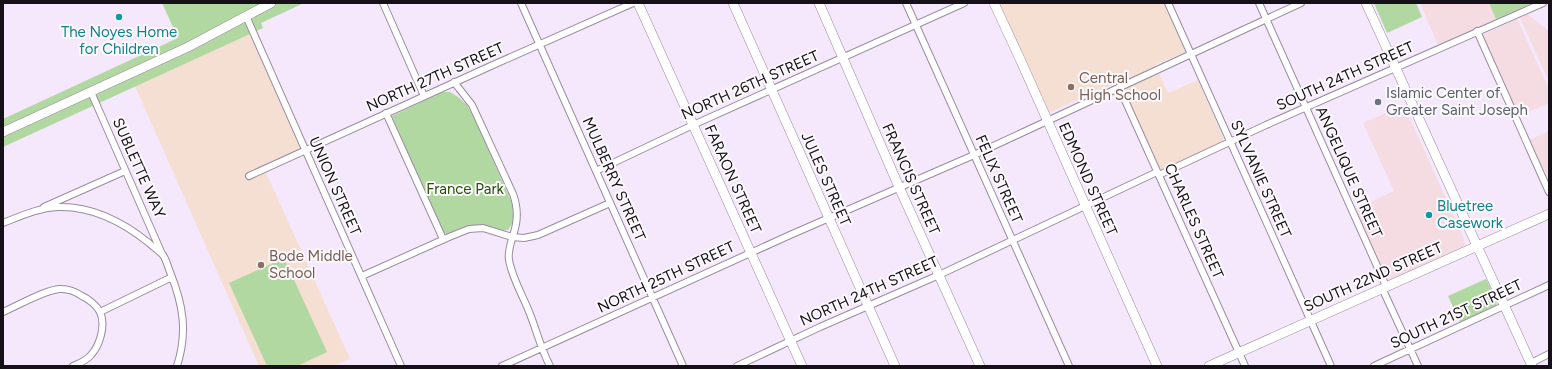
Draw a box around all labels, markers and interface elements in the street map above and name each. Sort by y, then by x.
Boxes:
marker: The Noyes Home for Children [114,12,124,22]
place label: The Noyes Home for Children [61,23,177,58]
street label: SOUTH 24TH STREET [1274,37,1417,114]
street label: NORTH 27TH STREET [364,38,507,115]
street label: NORTH 26TH STREET [678,46,822,124]
place label: Central High School [1079,69,1161,104]
marker: Central High School [1066,82,1076,92]
place label: Islamic Center of Greater Saint Joseph [1386,84,1528,119]
marker: Islamic Center of Greater Saint Joseph [1373,97,1383,107]
street label: ANGELIQUE STREET [1312,104,1386,241]
street label: MULBERRY STREET [579,114,650,244]
street label: SUBLETTE WAY [109,115,169,221]
street label: SYLVANIE STREET [1227,117,1295,241]
street label: EDMOND STREET [1055,120,1121,239]
street label: FRANCIS STREET [878,121,944,238]
street label: FARAON STREET [701,122,765,237]
street label: JULES STREET [797,129,855,229]
street label: FELIX STREET [972,132,1027,227]
street label: UNION STREET [305,134,365,239]
street label: CHARLES STREET [1161,161,1228,282]
park label: France Park [426,180,505,198]
place label: Bluetree Casework [1437,197,1504,232]
marker: Bluetree Casework [1424,210,1434,220]
street label: NORTH 25TH STREET [595,237,738,317]
street label: SOUTH 22ND STREET [1301,238,1446,316]
place label: Bode Middle School [269,247,353,282]
street label: NORTH 24TH STREET [797,252,942,330]
marker: Bode Middle School [256,260,266,270]
street label: SOUTH 21ST STREET [1387,275,1525,352]

